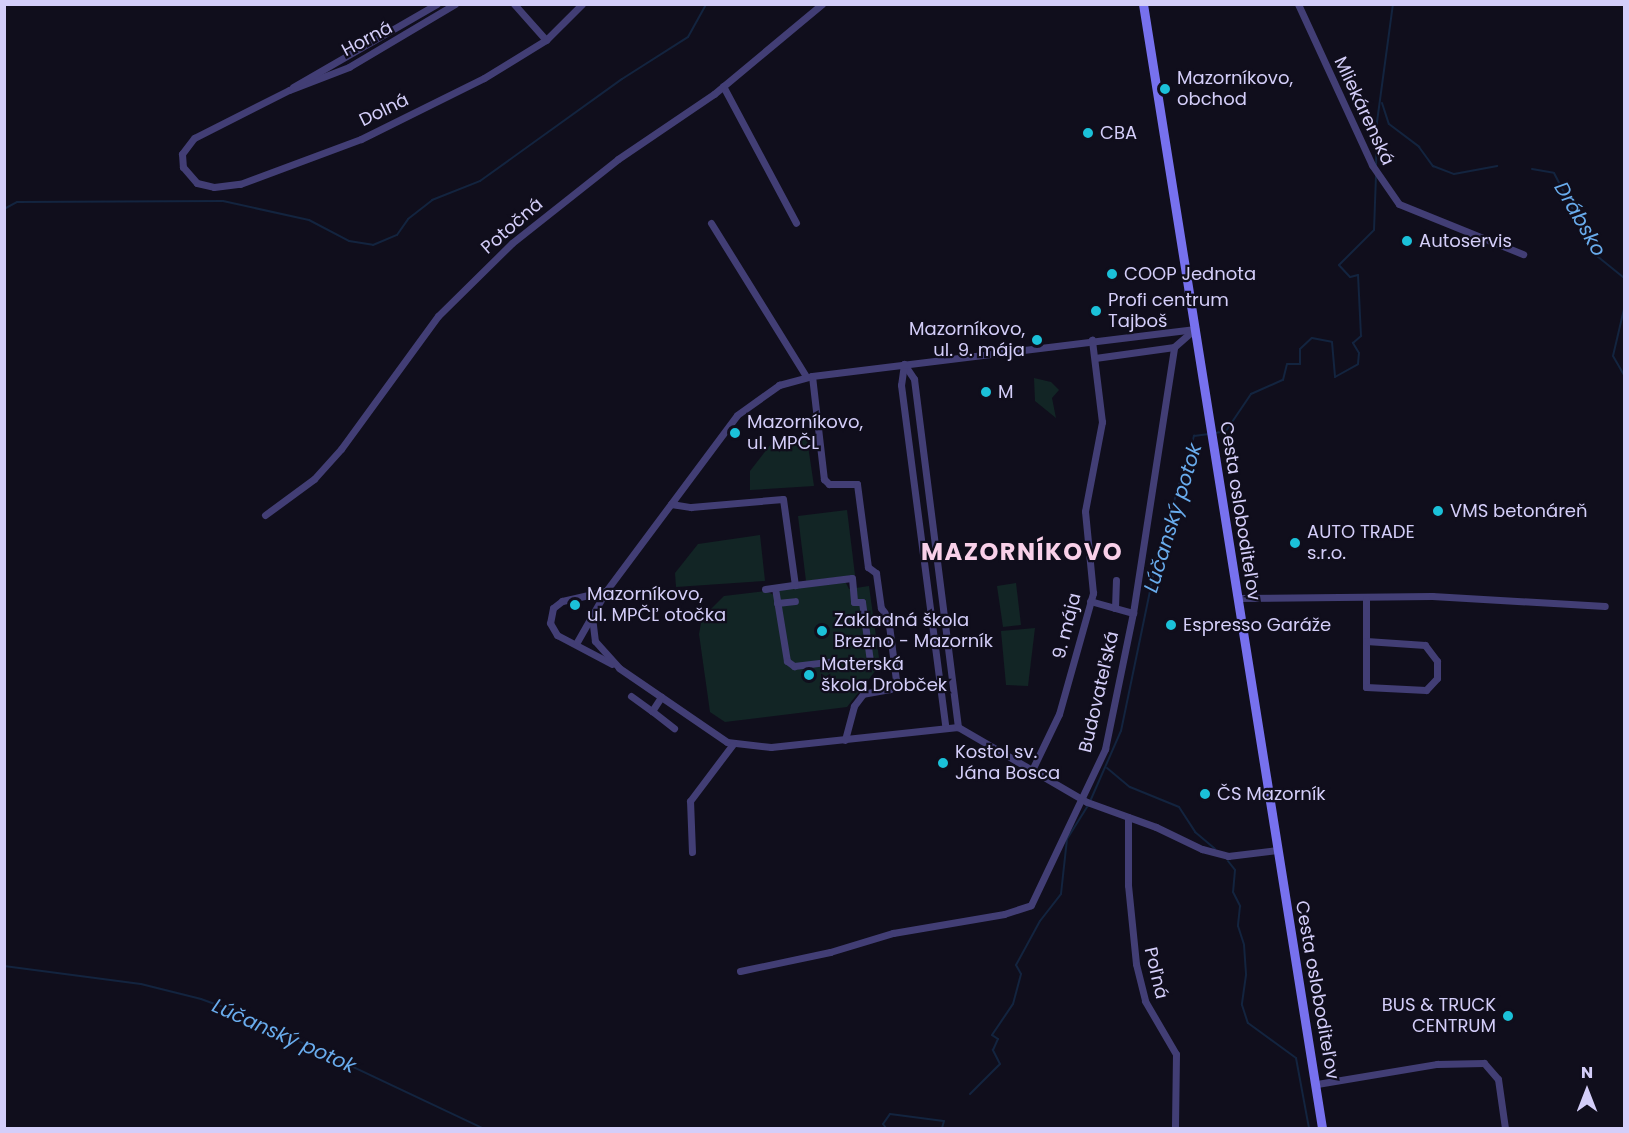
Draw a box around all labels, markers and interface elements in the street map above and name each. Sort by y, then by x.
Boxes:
street label: Horná [338,17,396,61]
street label: Mliekárenská [1329,53,1399,169]
place label: Mazorníkovo, obchod [1177,68,1293,110]
marker: Mazorníkovo, obchod [1158,82,1172,96]
street label: Dolná [356,89,412,131]
place label: CBA [1100,122,1137,144]
marker: CBA [1081,126,1095,140]
water label: Drábsko [1549,177,1611,261]
street label: Potočná [477,193,547,259]
place label: Autoservis [1419,230,1512,252]
marker: Autoservis [1400,234,1414,248]
place label: COOP Jednota [1124,263,1256,285]
marker: COOP Jednota [1105,267,1119,281]
place label: Profi centrum Tajboš [1108,290,1229,332]
marker: Profi centrum Tajboš [1089,304,1103,318]
place label: Mazorníkovo, ul. 9. mája [909,319,1025,362]
marker: Mazorníkovo, ul. 9. mája [1030,333,1044,347]
place label: M [998,381,1013,403]
marker: M [979,385,993,399]
place label: Mazorníkovo, ul. MPČL [747,412,863,454]
street label: Cesta osloboditeľov [1215,420,1265,602]
marker: Mazorníkovo, ul. MPČL [728,426,742,440]
water label: Lúčanský potok [1139,441,1207,595]
place label: VMS betonáreň [1450,500,1588,522]
marker: VMS betonáreň [1431,504,1445,518]
place label: AUTO TRADE s.r.o. [1307,522,1415,564]
marker: AUTO TRADE s.r.o. [1288,536,1302,550]
district label: MAZORNÍKOVO [921,538,1123,566]
place label: Mazorníkovo, ul. MPČĽ otočka [587,584,726,626]
street label: 9. mája [1048,591,1086,661]
marker: Mazorníkovo, ul. MPČĽ otočka [568,598,582,612]
place label: Zakladná škola Brezno - Mazorník [834,610,993,652]
place label: Espresso Garáže [1183,614,1331,636]
marker: Espresso Garáže [1164,618,1178,632]
marker: Zakladná škola Brezno - Mazorník [815,624,829,638]
street label: Budovateľská [1075,629,1123,755]
place label: Materská škola Drobček [821,654,947,696]
marker: Materská škola Drobček [802,668,816,682]
place label: Kostol sv. Jána Bosca [955,742,1060,784]
marker: Kostol sv. Jána Bosca [936,756,950,770]
place label: ČS Mazorník [1217,783,1326,805]
marker: ČS Mazorník [1198,787,1212,801]
street label: Cesta osloboditeľov [1291,899,1343,1081]
street label: Poľná [1140,945,1172,1001]
water label: Lúčanský potok [209,994,359,1078]
place label: BUS & TRUCK CENTRUM [1382,995,1496,1038]
marker: BUS & TRUCK CENTRUM [1501,1009,1515,1023]
north arrow [1557,1061,1617,1121]
text: N [1581,1061,1593,1084]

